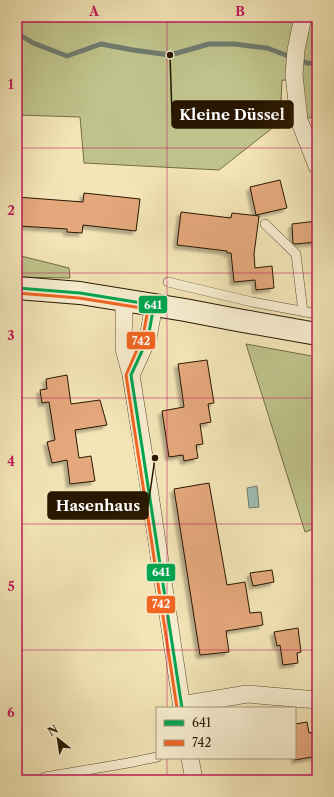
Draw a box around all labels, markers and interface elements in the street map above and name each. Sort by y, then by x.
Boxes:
text: A [88,3,100,19]
text: B [235,3,245,19]
text: 1 [8,76,14,92]
callout: Kleine Düssel [172,101,293,128]
text: Kleine Düssel [179,105,285,124]
text: 2 [7,202,15,218]
line badge: 641 [138,295,168,314]
text: 641 [144,298,162,312]
text: 3 [7,327,15,343]
line badge: 742 [126,331,156,350]
text: 742 [132,334,151,348]
text: 4 [7,453,15,469]
callout: Hasenhaus [48,492,148,519]
text: Hasenhaus [56,496,140,515]
line badge: 641 [146,563,176,582]
text: 641 [152,565,170,579]
text: 5 [7,578,15,594]
line badge: 742 [146,595,176,614]
text: 742 [152,597,171,611]
text: 6 [7,704,15,720]
legend [156,707,296,759]
text: 641 [192,715,211,730]
north arrow [38,719,78,759]
text: N [45,722,61,739]
text: 742 [192,735,211,750]

